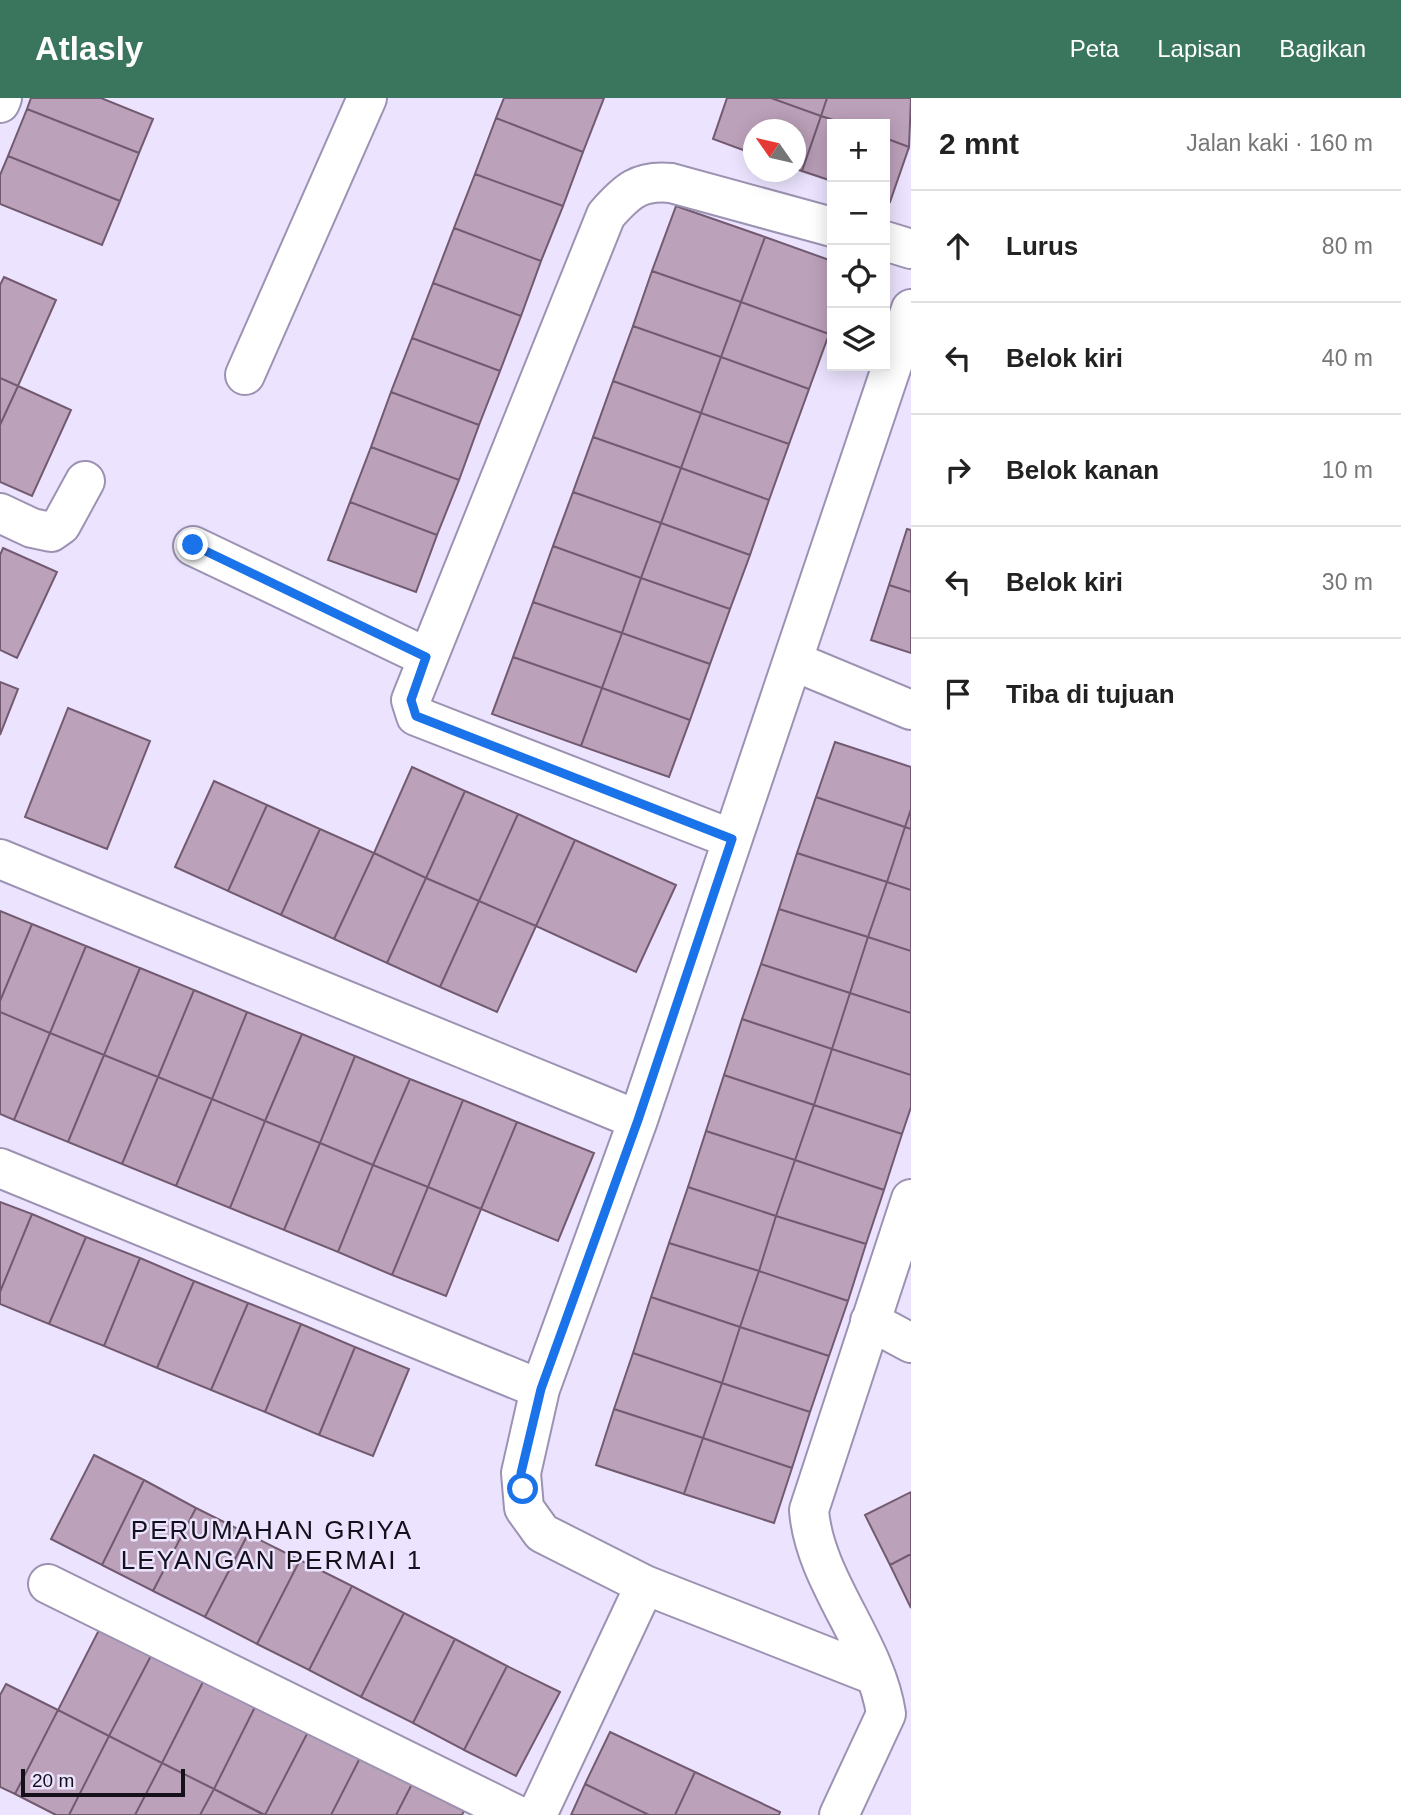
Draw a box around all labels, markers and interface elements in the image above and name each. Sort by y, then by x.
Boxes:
text: Atlasly [35,30,143,67]
text: Peta [1070,35,1119,62]
text: Lapisan [1157,35,1241,62]
text: Bagikan [1279,35,1366,62]
north arrow [743,119,806,182]
map controls [827,119,890,371]
button: + [827,119,890,182]
text: 2 mnt [939,127,1019,160]
text: Jalan kaki · 160 m [1186,130,1373,156]
button: − [827,182,890,245]
icon: ahead [939,227,977,265]
text: Lurus [1006,231,1078,261]
text: 80 m [1322,233,1373,259]
button: locate [827,245,890,308]
button: layers [827,308,890,371]
icon: left [939,339,977,377]
text: Belok kiri [1006,343,1123,373]
text: 40 m [1322,345,1373,371]
icon: right [939,451,977,489]
text: Belok kanan [1006,455,1159,485]
text: 10 m [1322,457,1373,483]
route end [177,529,208,560]
icon: left [939,563,977,601]
text: Belok kiri [1006,567,1123,597]
text: 30 m [1322,569,1373,595]
icon: arrive [939,675,977,713]
text: Tiba di tujuan [1006,679,1175,709]
route start [507,1473,538,1504]
district label: PERUMAHAN GRIYA LEYANGAN PERMAI 1 [121,1515,423,1575]
scale bar [21,1766,186,1798]
text: 20 m [32,1770,74,1791]

